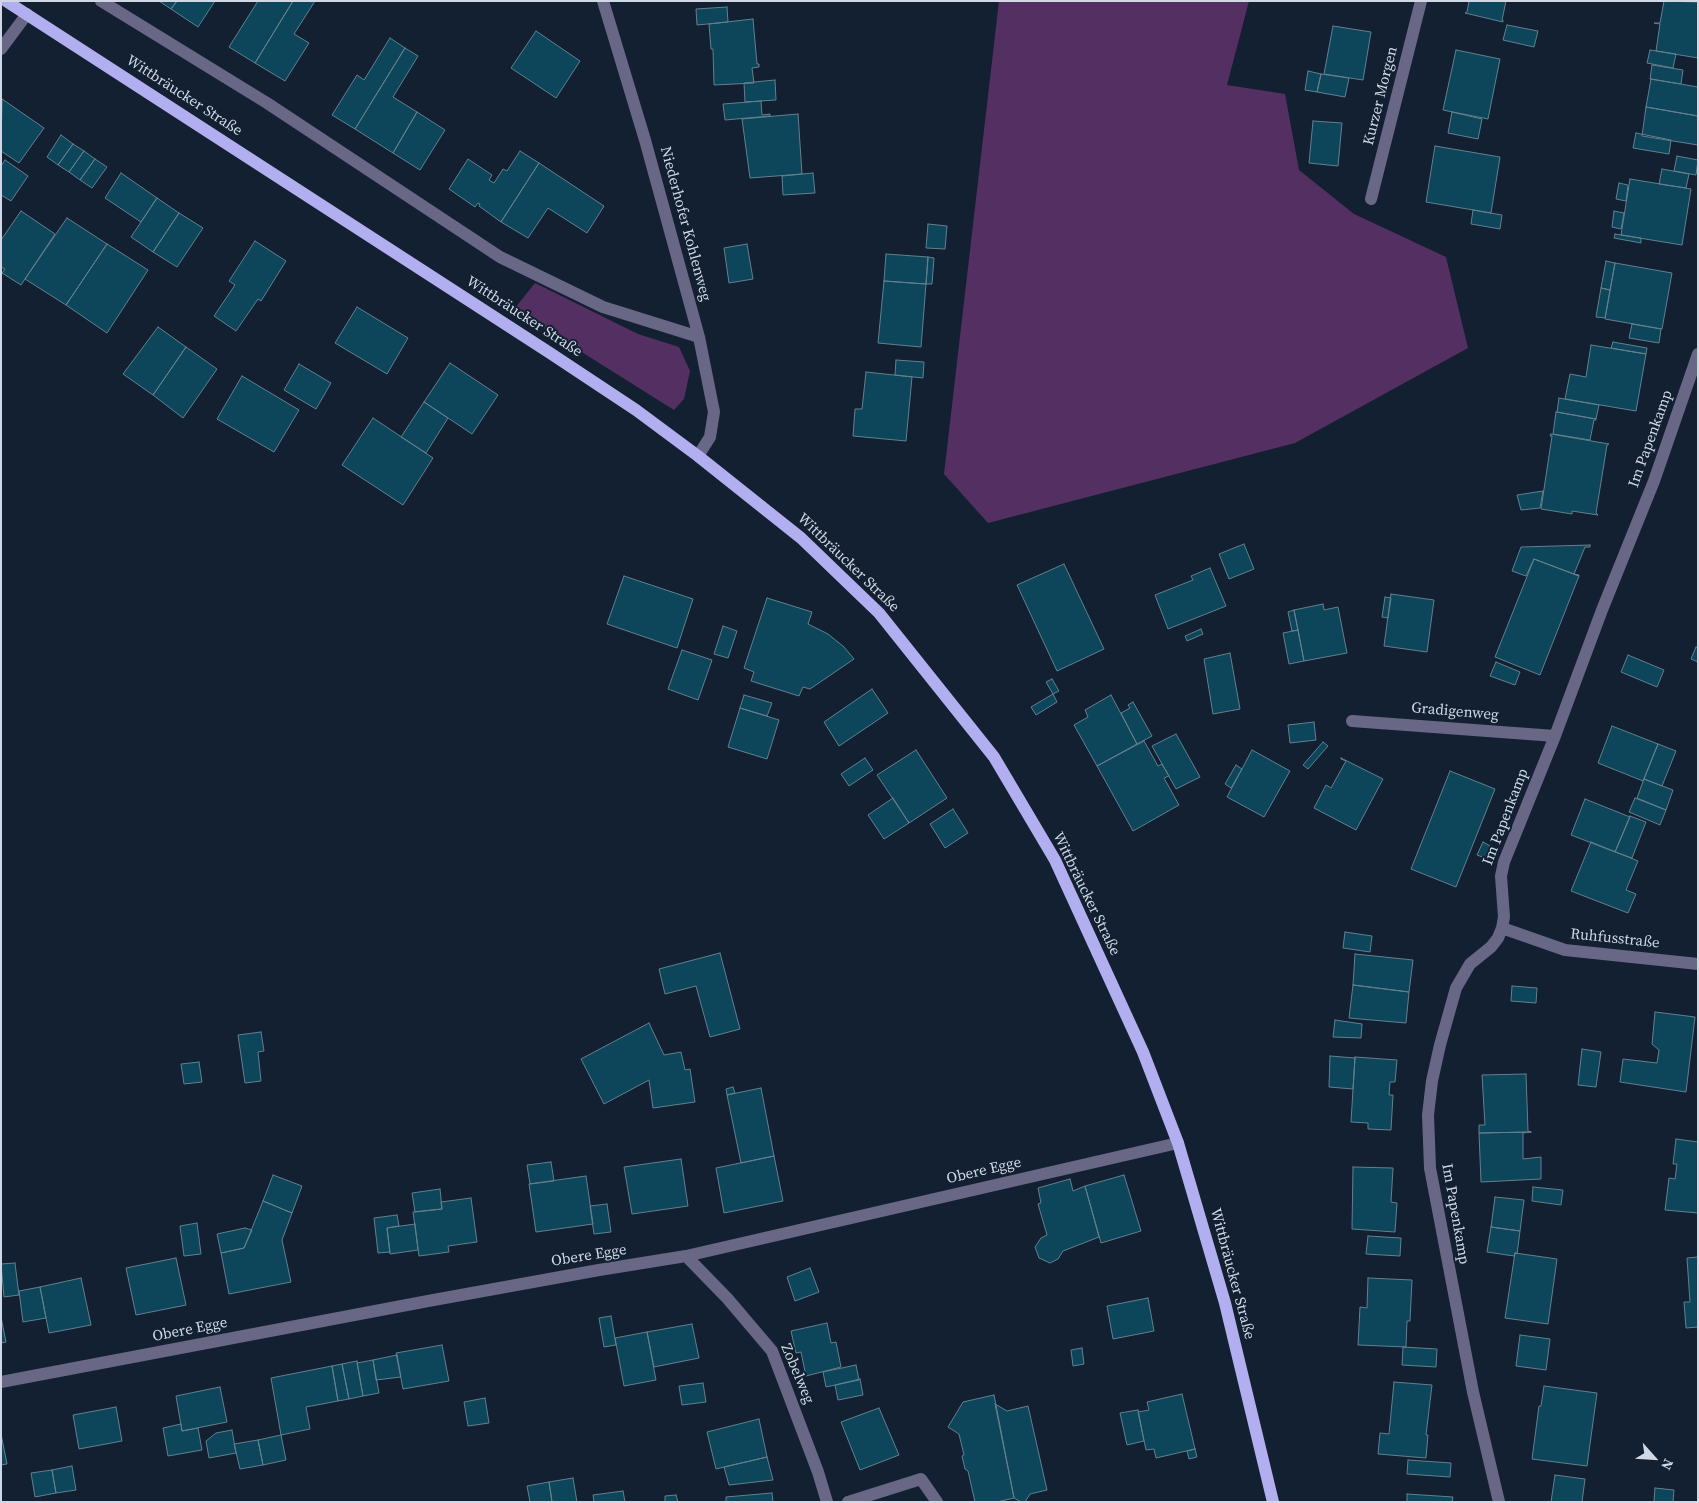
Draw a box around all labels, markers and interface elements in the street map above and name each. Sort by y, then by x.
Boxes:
street label: Kurzer Morgen [1360,45,1402,147]
street label: Wittbräucker Straße [123,52,245,140]
street label: Niederhofer Kohlenweg [656,145,714,303]
street label: Wittbräucker Straße [463,273,585,361]
street label: Im Papenkamp [1625,388,1677,490]
street label: Wittbräucker Straße [793,510,903,616]
street label: Gradigenweg [1411,699,1499,725]
street label: Im Papenkamp [1479,766,1533,868]
street label: Wittbräucker Straße [1048,829,1124,959]
street label: Ruhfusstraße [1570,925,1660,953]
street label: Obere Egge [945,1154,1023,1188]
street label: Im Papenkamp [1437,1162,1473,1266]
street label: Wittbräucker Straße [1206,1207,1258,1341]
street label: Obere Egge [550,1241,628,1271]
street label: Obere Egge [151,1314,229,1346]
street label: Zobelweg [776,1341,818,1407]
north arrow [1629,1433,1679,1483]
text: N [1656,1456,1679,1474]

